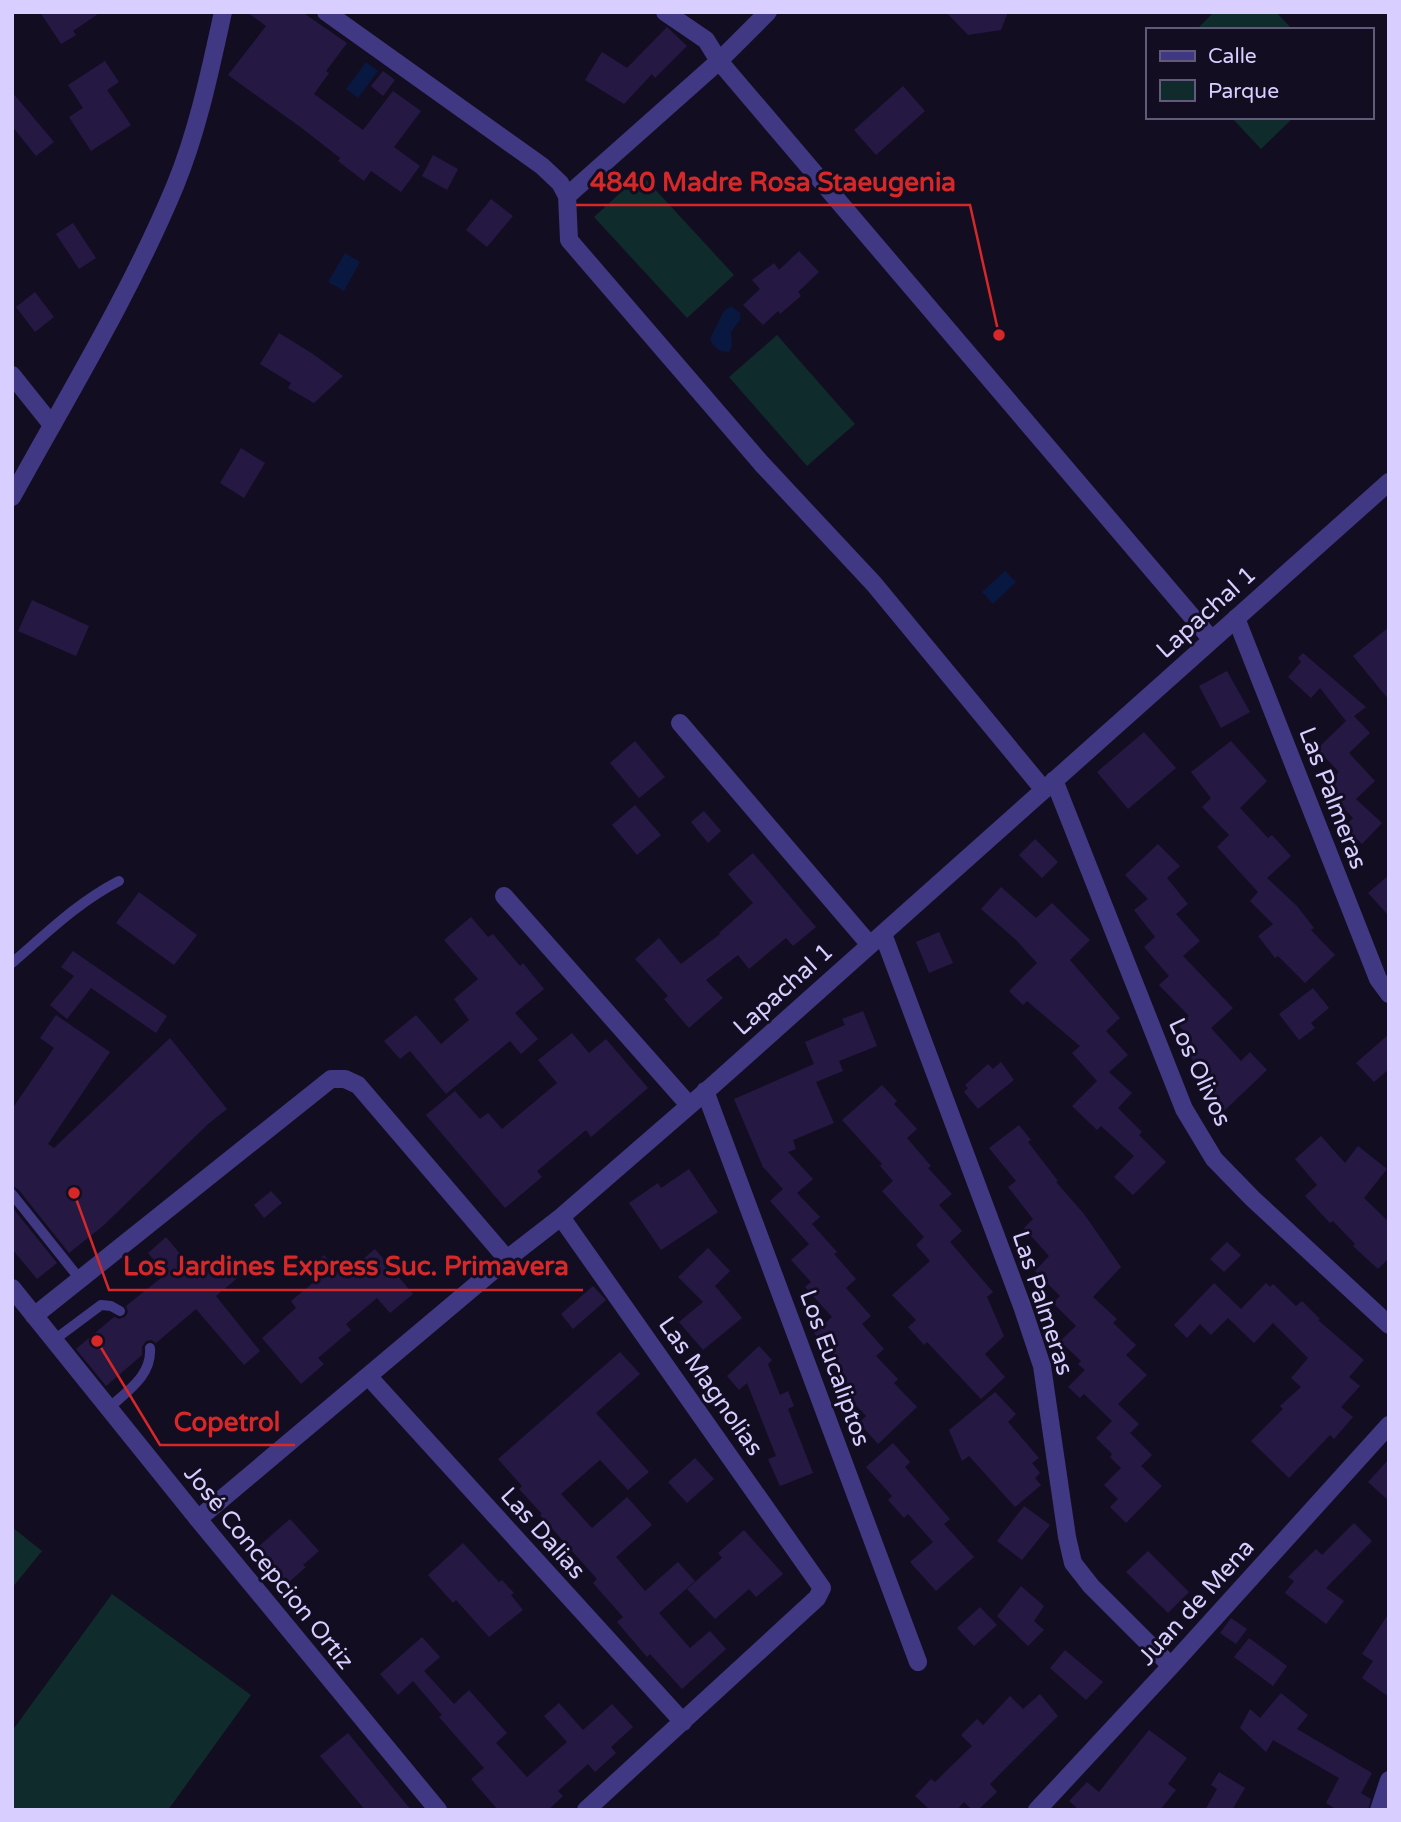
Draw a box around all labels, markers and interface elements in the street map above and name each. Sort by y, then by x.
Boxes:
legend [1146,28,1373,119]
text: Calle [1208,44,1257,69]
text: Parque [1208,79,1279,104]
callout: 4840 Madre Rosa Staeugenia [576,158,970,205]
text: 4840 Madre Rosa Staeugenia [590,167,956,198]
street label: Lapachal 1 [1151,560,1262,665]
street label: Las Palmeras [1292,723,1373,873]
street label: Lapachal 1 [728,937,839,1042]
street label: Los Olivos [1162,1013,1237,1131]
street label: Las Palmeras [1006,1227,1079,1379]
callout: Los Jardines Express Suc. Primavera [109,1243,583,1290]
text: Los Jardines Express Suc. Primavera [123,1251,569,1282]
street label: Los Eucaliptos [793,1286,876,1450]
street label: Las Magnolias [652,1311,769,1461]
callout: Copetrol [160,1398,295,1445]
text: Copetrol [174,1407,280,1438]
street label: José Concepcion Ortiz [177,1460,360,1675]
street label: Las Dalias [494,1482,591,1585]
street label: Juan de Mena [1132,1533,1261,1671]

